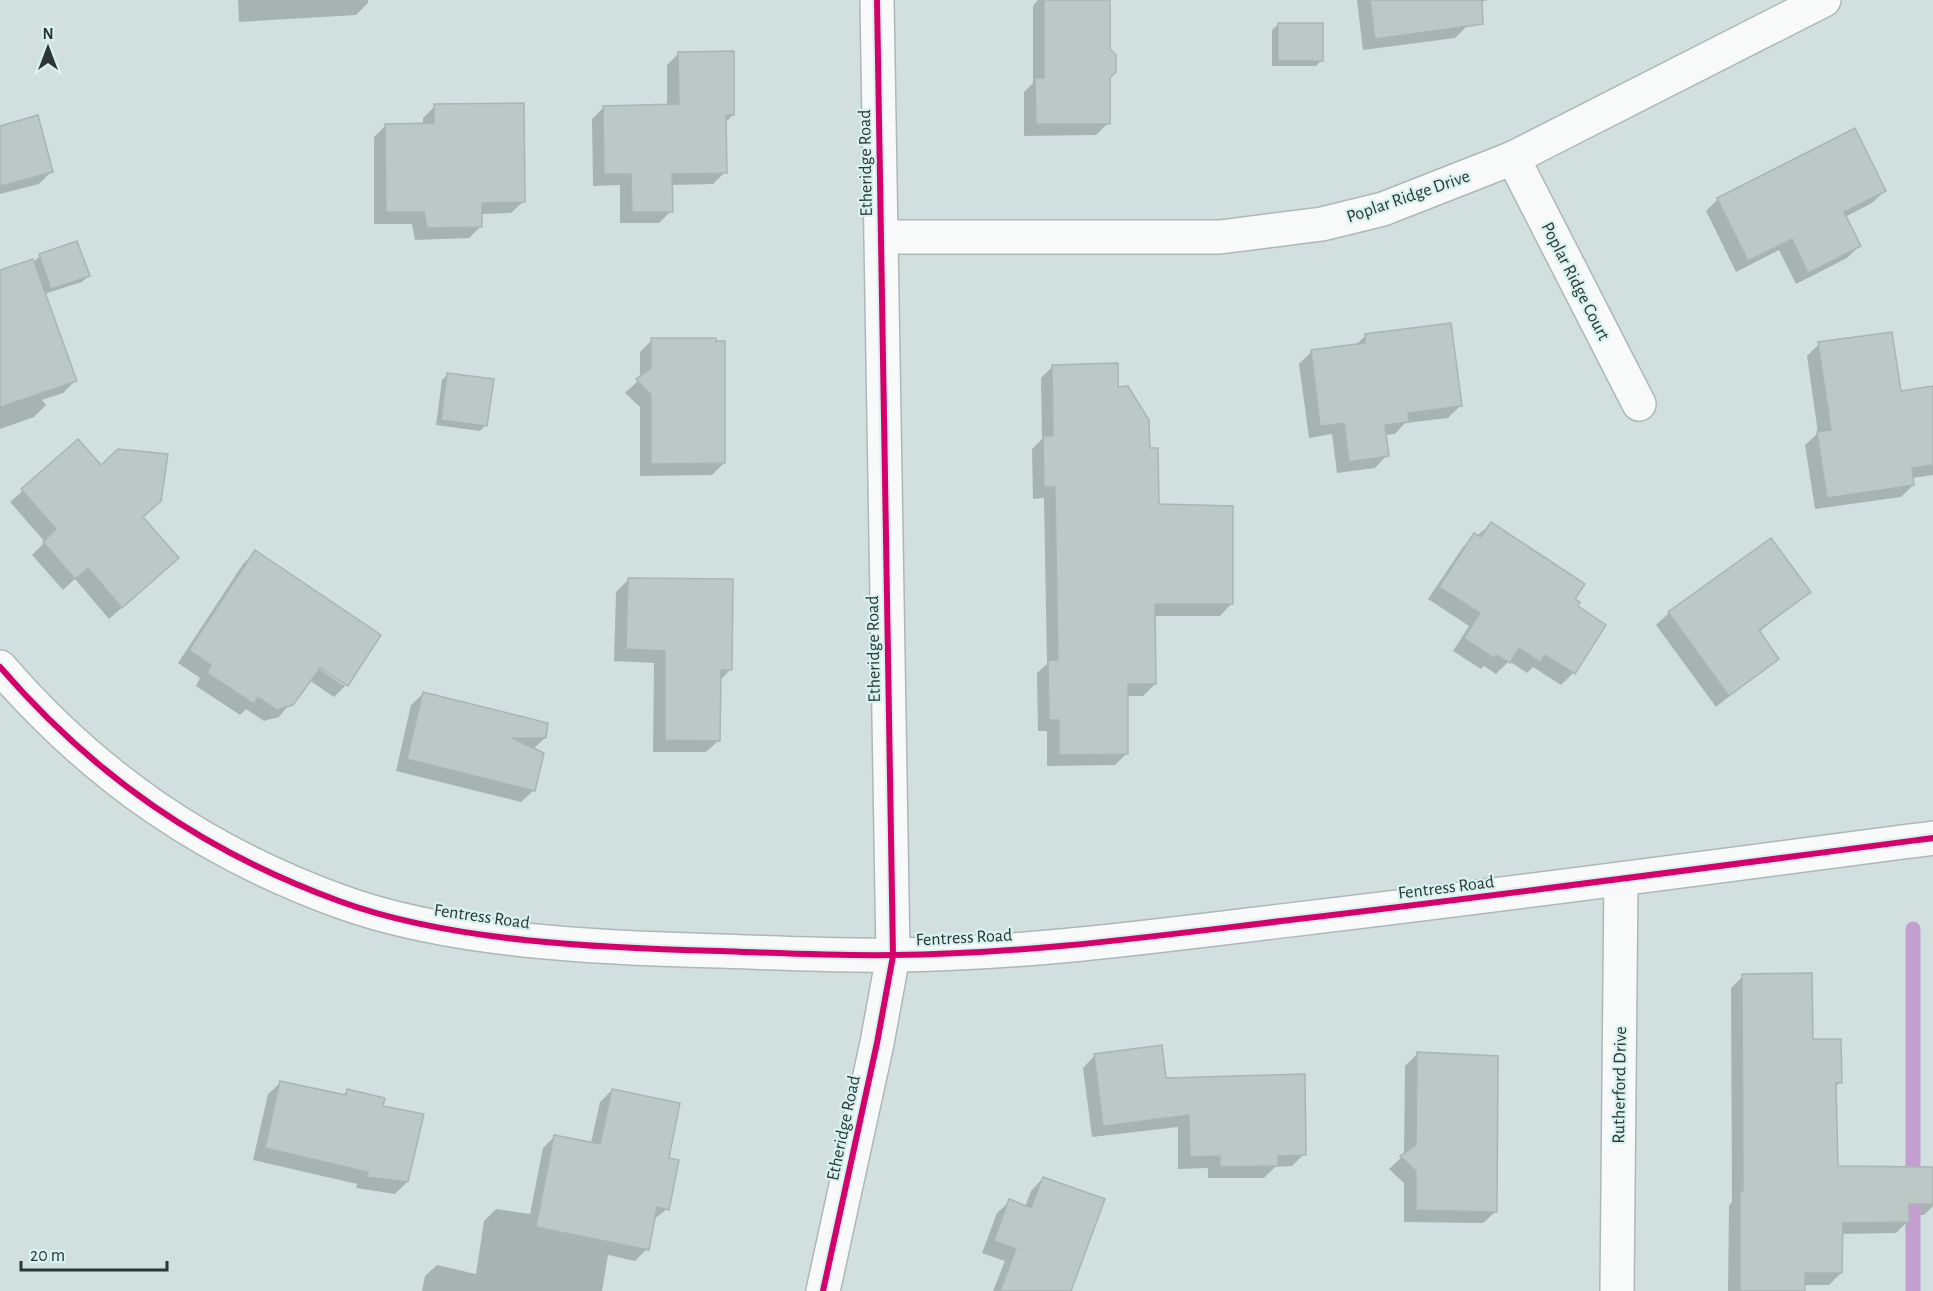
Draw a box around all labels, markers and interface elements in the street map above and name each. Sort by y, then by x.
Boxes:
north arrow [18,18,78,78]
text: N [42,26,54,42]
street label: Etheridge Road [856,109,876,217]
street label: Poplar Ridge Drive [1344,167,1472,226]
street label: Poplar Ridge Court [1538,219,1613,344]
street label: Etheridge Road [864,595,884,703]
street label: Fentress Road [1397,873,1495,903]
street label: Fentress Road [433,901,531,933]
street label: Fentress Road [915,926,1013,950]
street label: Rutherford Drive [1610,1026,1630,1144]
street label: Etheridge Road [824,1074,864,1182]
scale bar [21,1234,166,1272]
text: 20 m [30,1247,65,1265]

